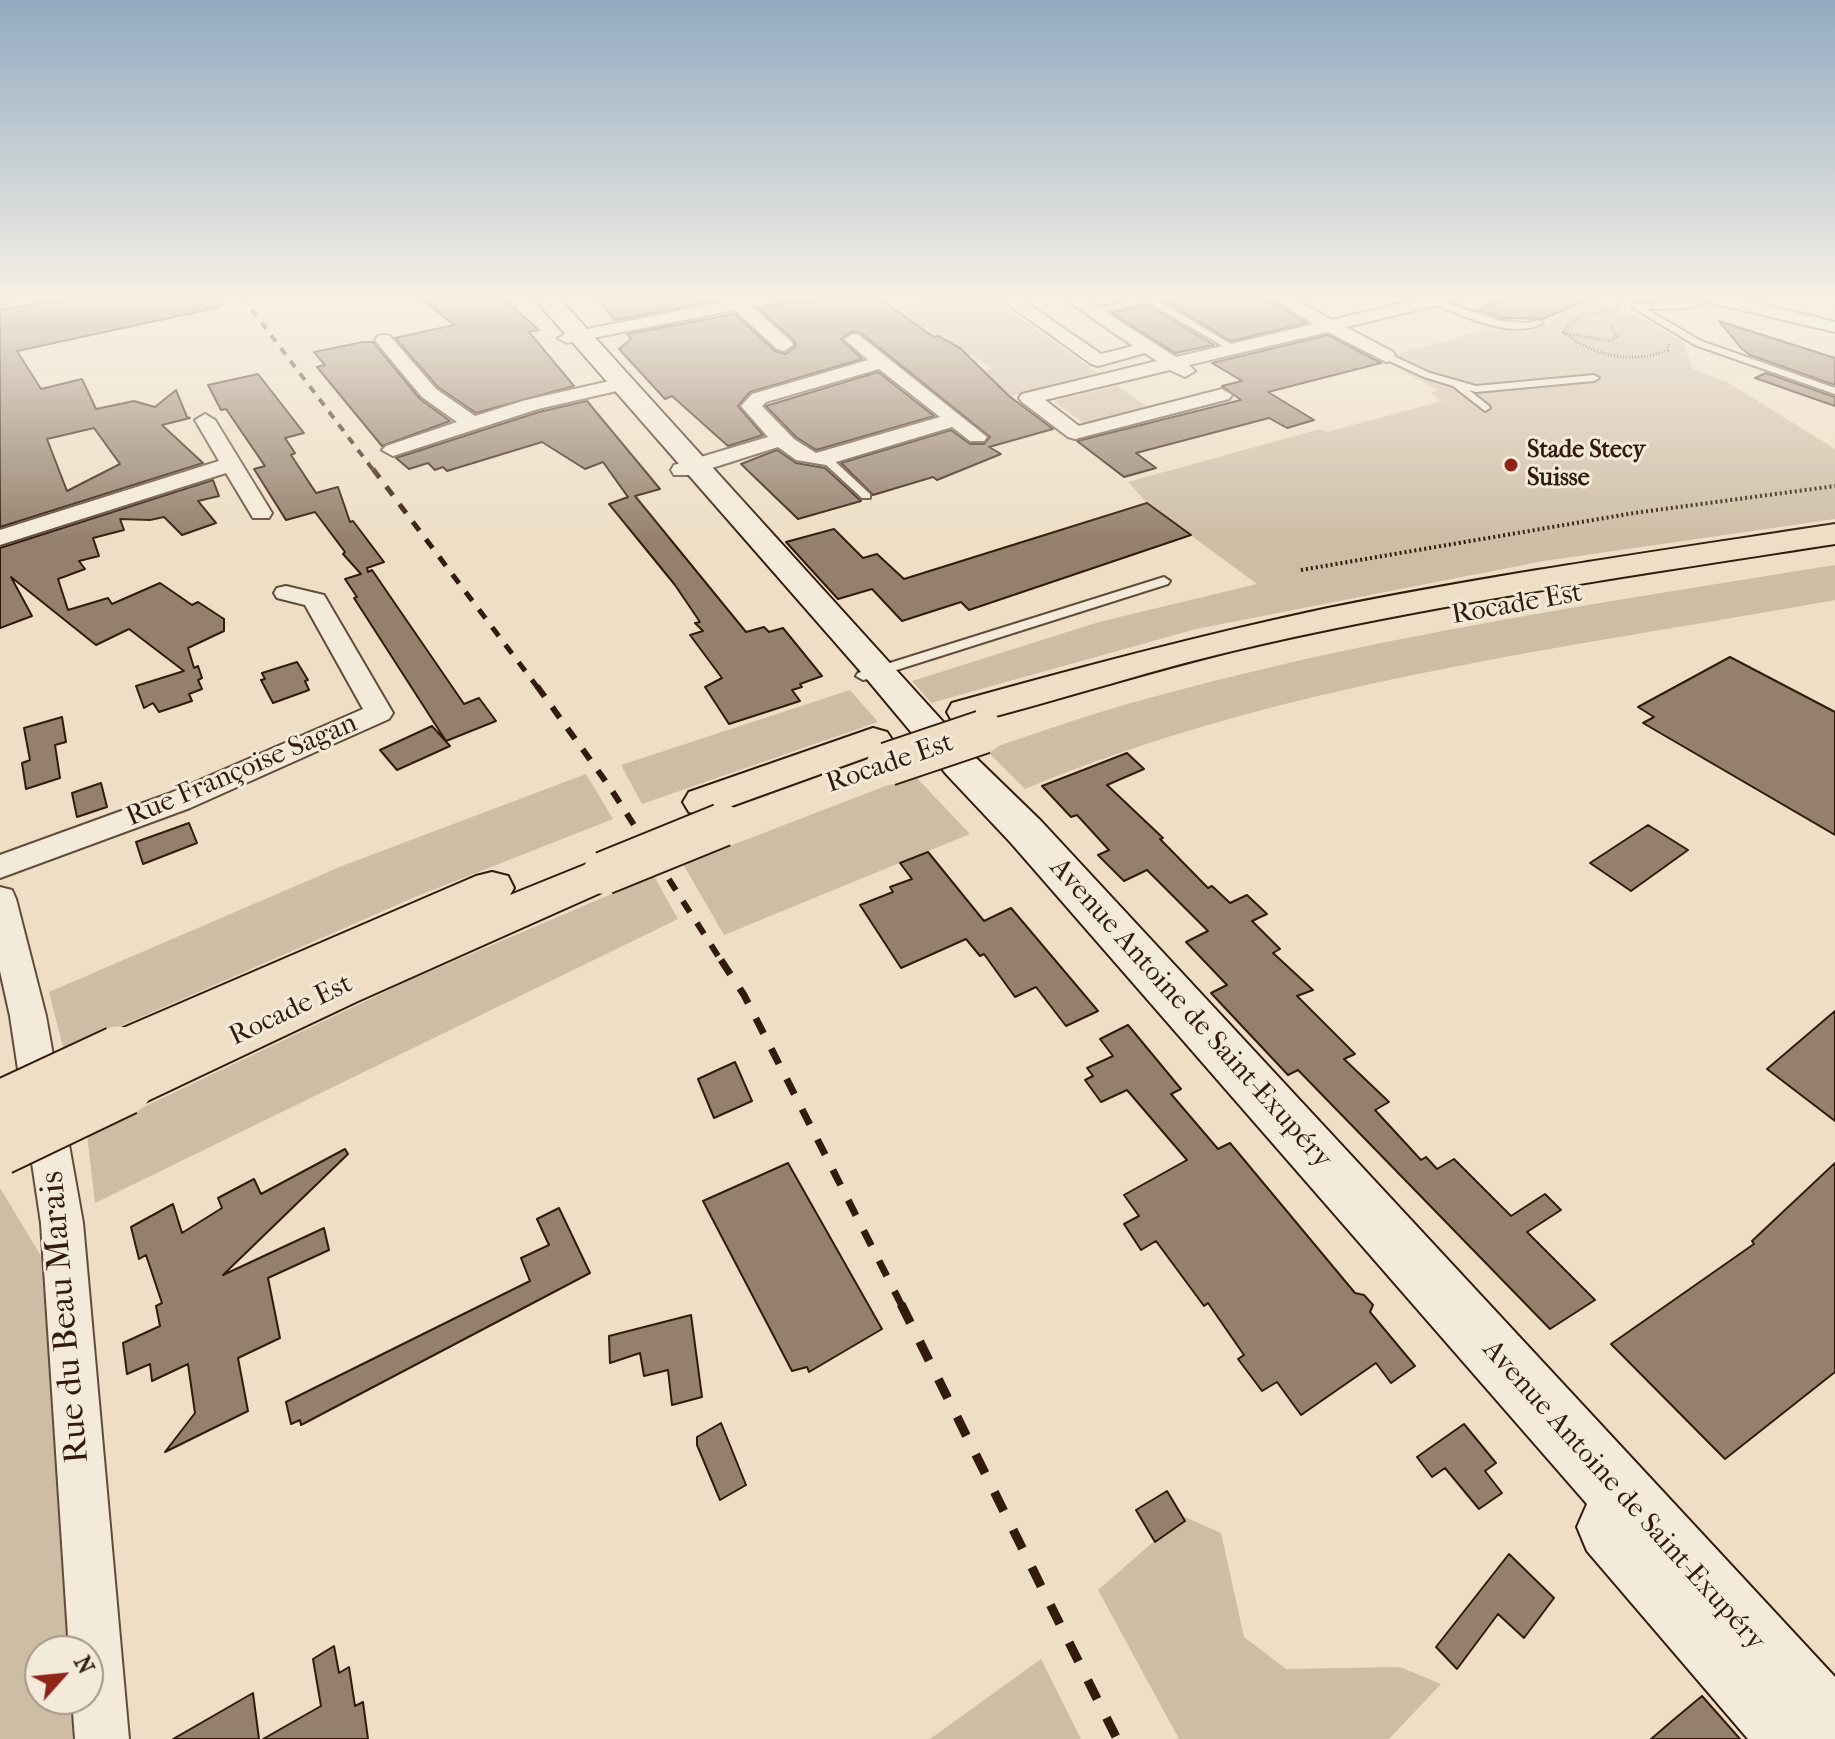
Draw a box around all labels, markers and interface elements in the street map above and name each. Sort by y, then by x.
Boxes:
place label: Stade Stecy Suisse [1527,437,1645,493]
marker: Stade Stecy Suisse [1502,456,1520,474]
street label: Rocade Est [1449,577,1585,633]
street label: Rue Françoise Sagan [121,707,363,835]
street label: Rocade Est [822,727,958,801]
street label: Avenue Antoine de Saint-Exupéry [1042,852,1338,1176]
street label: Rocade Est [224,968,358,1054]
street label: Rue du Beau Marais [33,1169,99,1465]
street label: Avenue Antoine de Saint-Exupéry [1475,1334,1771,1658]
north arrow [24,1635,104,1715]
text: N [68,1652,99,1678]

